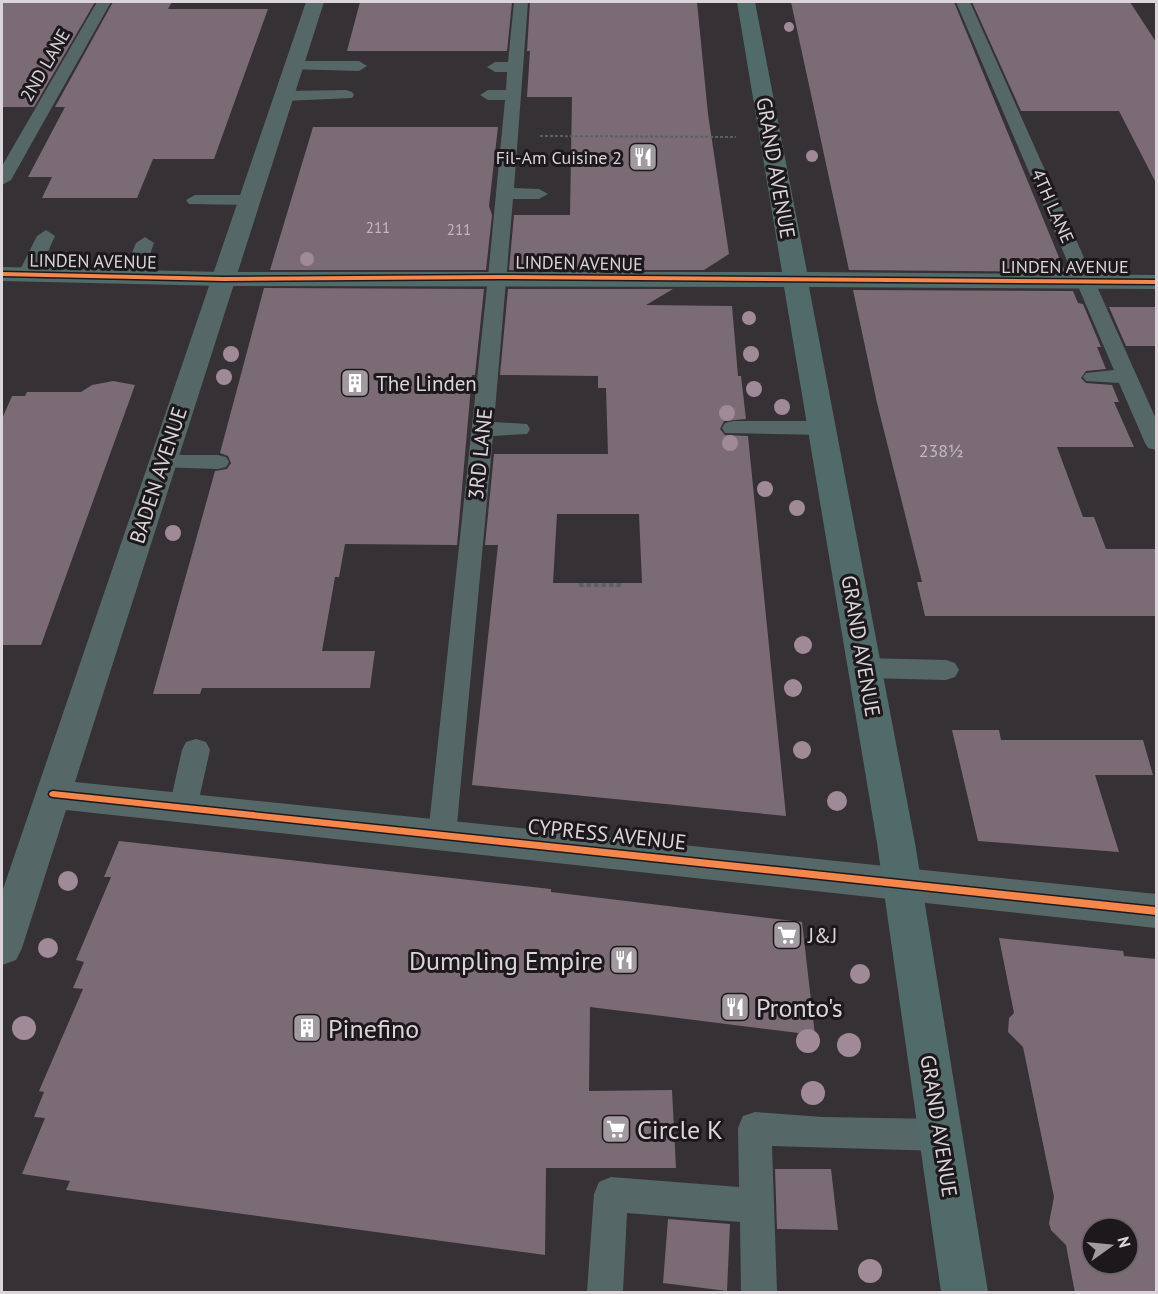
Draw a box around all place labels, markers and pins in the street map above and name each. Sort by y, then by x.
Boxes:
restaurant icon: Fil-Am Cuisine 2 [627,141,659,173]
place label: Fil-Am Cuisine 2 [496,146,622,169]
building icon: The Linden [339,367,371,399]
place label: The Linden [376,370,477,397]
supermarket icon: J&J [771,919,803,951]
place label: J&J [807,922,837,949]
place label: Dumpling Empire [409,944,603,977]
restaurant icon: Dumpling Empire [608,944,640,976]
restaurant icon: Pronto's [719,991,751,1023]
place label: Pronto's [756,991,843,1024]
building icon: Pinefino [291,1012,323,1044]
place label: Pinefino [328,1012,419,1045]
supermarket icon: Circle K [600,1113,632,1145]
place label: Circle K [637,1113,723,1146]

